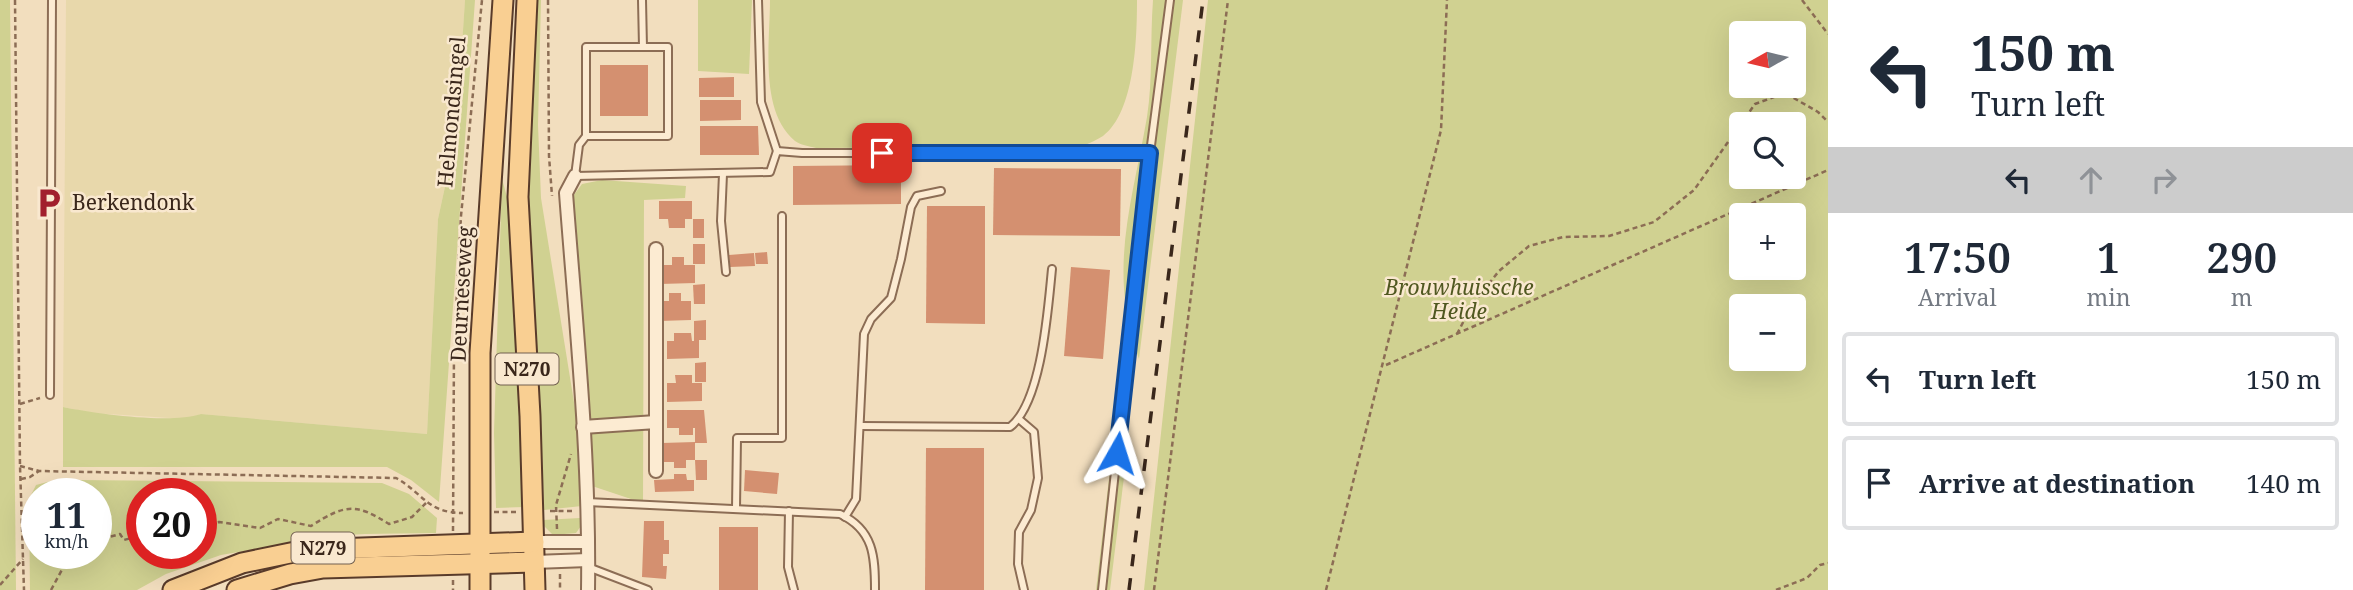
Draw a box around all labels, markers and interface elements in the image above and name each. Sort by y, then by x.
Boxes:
text: 150 m [1971,19,2115,85]
north arrow [1729,21,1806,98]
map controls [1729,21,1806,371]
icon: left [1856,28,1947,119]
street label: Helmondsingel [430,35,472,189]
text: Turn left [1971,82,2105,125]
button: search [1729,112,1806,189]
pin [852,123,912,183]
icon: arrive [863,134,901,172]
icon: left [1999,161,2037,199]
icon: ahead [2072,161,2110,199]
icon: right [2145,161,2183,199]
parking icon: Berkendonk [32,186,66,220]
place label: Berkendonk [72,188,195,216]
button: + [1729,203,1806,280]
street label: Deurneseweg [443,225,479,363]
text: 17:50 [1904,228,2011,285]
text: 1 [2097,228,2120,285]
text: 290 [2206,228,2277,285]
park label: Brouwhuissche Heide [1383,273,1534,325]
text: Arrival [1918,281,1997,313]
text: min [2087,281,2131,313]
text: m [2231,281,2253,313]
button: − [1729,294,1806,371]
road number: N270 [496,354,558,384]
icon: left [1860,360,1898,398]
text: Turn left [1919,361,2036,397]
text: 150 m [2246,361,2321,397]
position arrow [1080,416,1154,490]
icon: arrive [1860,464,1898,502]
text: Arrive at destination [1919,465,2195,501]
text: 140 m [2246,465,2321,501]
speed limit sign: 20 [126,478,217,569]
text: 11 [47,491,86,538]
text: km/h [44,529,89,553]
road number: N279 [292,533,354,564]

